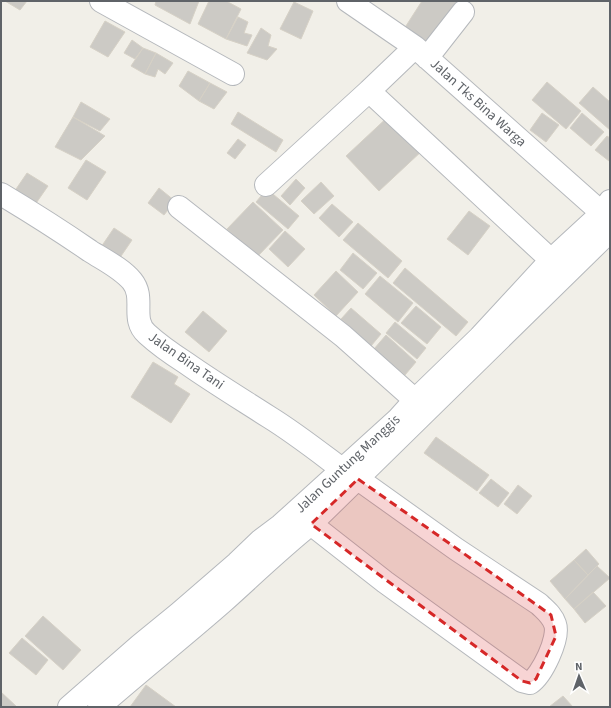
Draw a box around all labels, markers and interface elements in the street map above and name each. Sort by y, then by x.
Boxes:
street label: Jalan Tks Bina Warga [425,54,531,152]
street label: Jalan Bina Tani [144,327,228,395]
street label: Jalan Guntung Manggis [291,410,405,518]
north arrow [559,656,599,696]
text: N [575,659,583,674]

